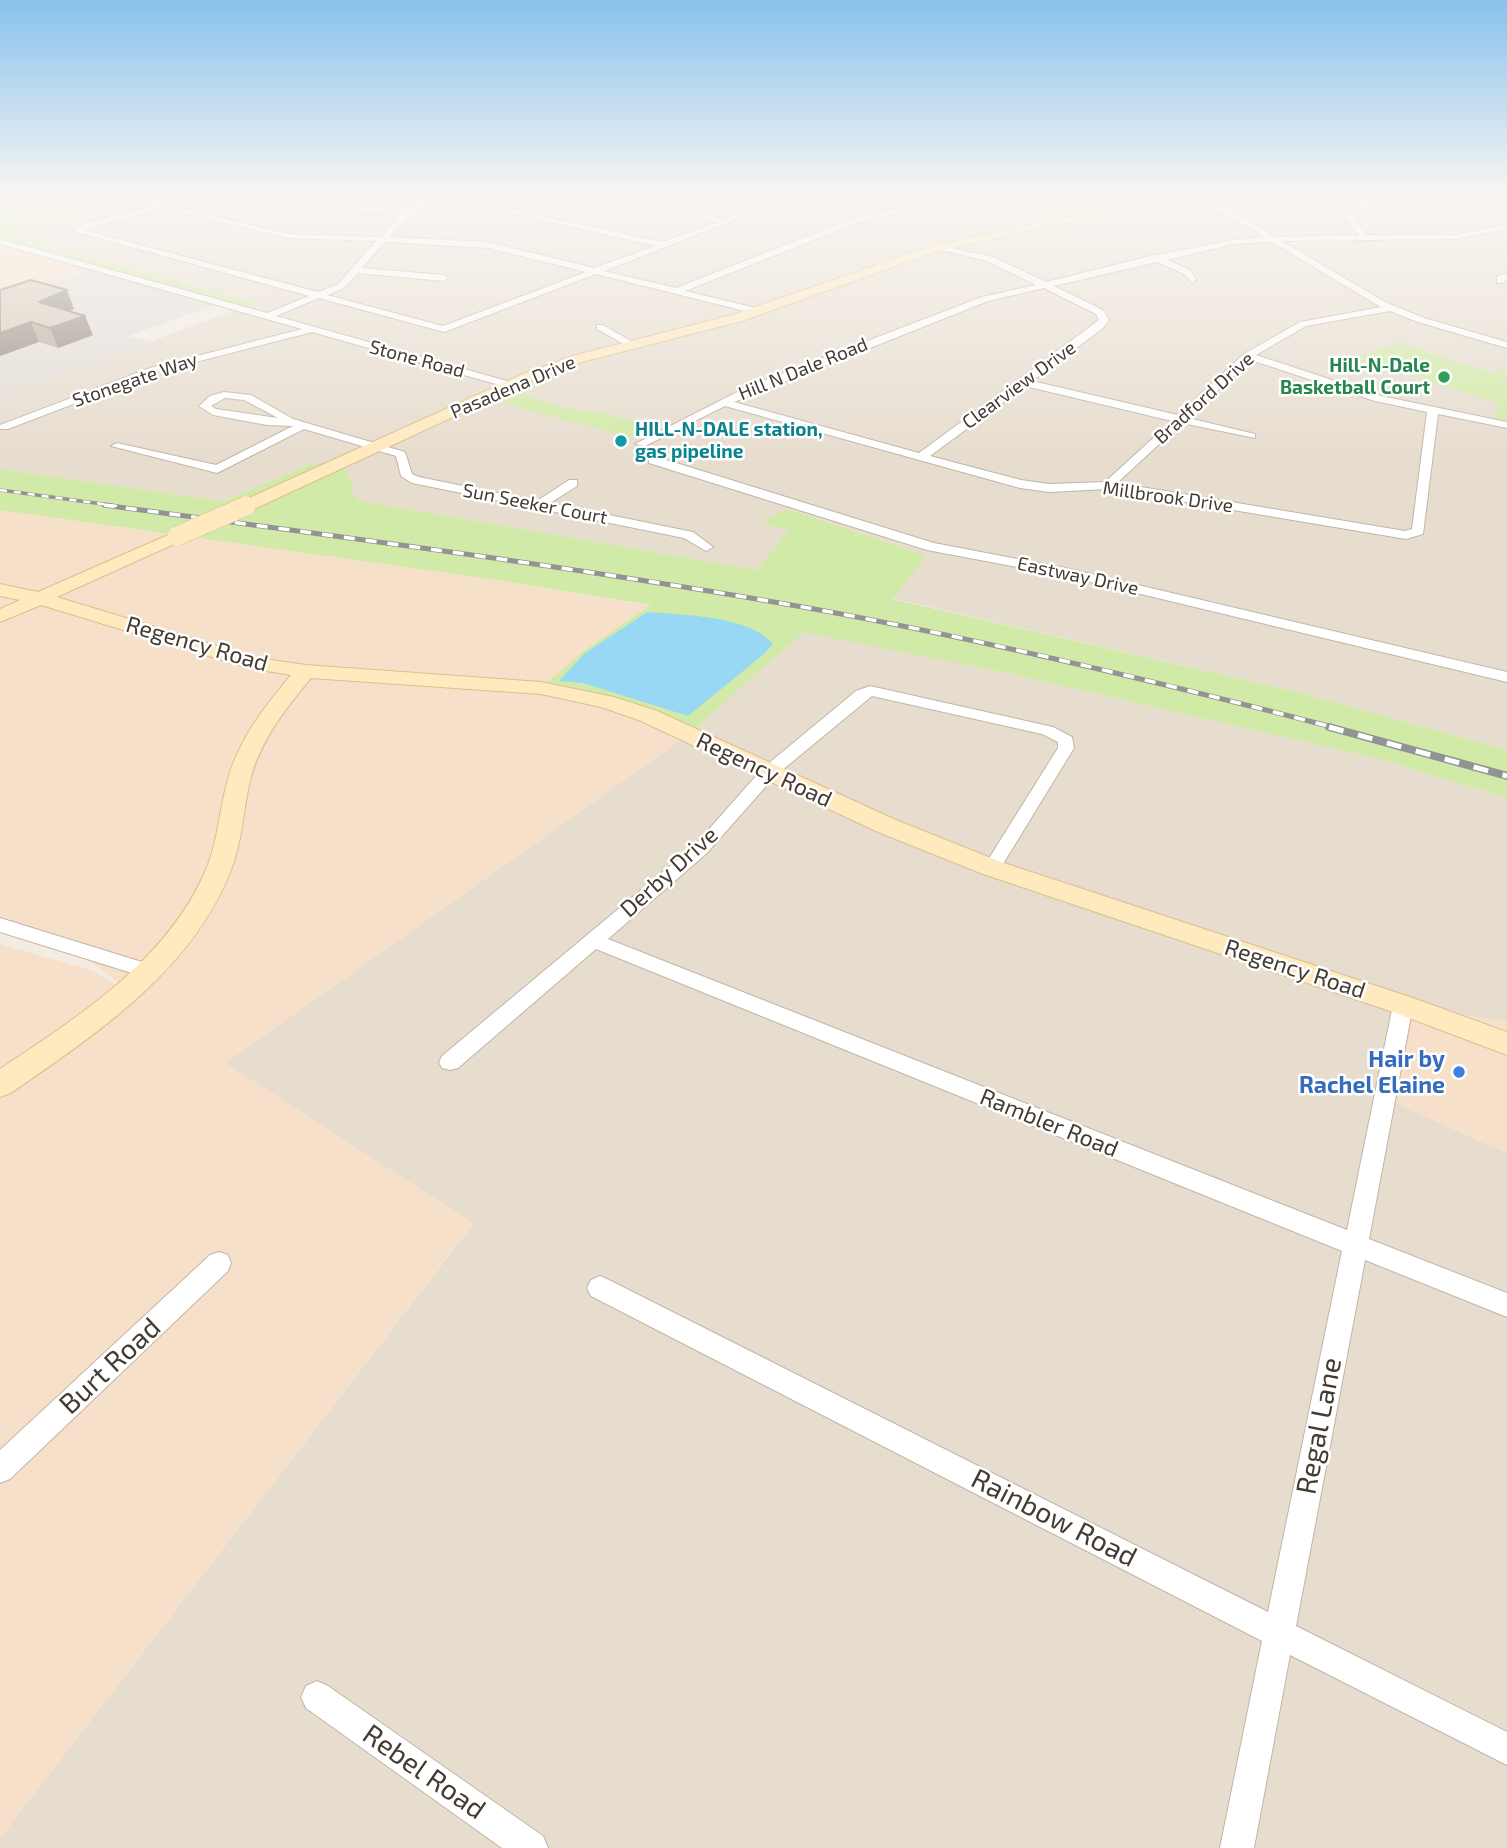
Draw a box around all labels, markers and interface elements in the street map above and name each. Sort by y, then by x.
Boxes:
street label: Hill N Dale Road [735,333,871,405]
street label: Stone Road [367,335,467,383]
street label: Clearview Drive [958,336,1080,434]
street label: Bradford Drive [1149,347,1259,449]
street label: Stonegate Way [69,348,201,412]
street label: Pasadena Drive [447,350,579,424]
place label: Hill-N-Dale Basketball Court [1280,355,1430,399]
marker: Hill-N-Dale Basketball Court [1436,369,1452,385]
place label: HILL-N-DALE station, gas pipeline [635,419,823,463]
marker: HILL-N-DALE station, gas pipeline [613,433,629,449]
street label: Millbrook Drive [1101,477,1235,517]
street label: Sun Seeker Court [461,479,609,529]
street label: Eastway Drive [1015,552,1141,600]
street label: Regency Road [123,611,271,677]
street label: Regency Road [692,727,836,813]
street label: Derby Drive [615,821,723,923]
street label: Regency Road [1221,933,1369,1005]
place label: Hair by Rachel Elaine [1299,1045,1445,1099]
marker: Hair by Rachel Elaine [1451,1064,1467,1080]
street label: Rambler Road [976,1083,1122,1163]
street label: Burt Road [52,1311,168,1421]
street label: Regal Lane [1289,1355,1349,1497]
street label: Rainbow Road [966,1462,1142,1574]
street label: Rebel Road [356,1717,492,1827]

